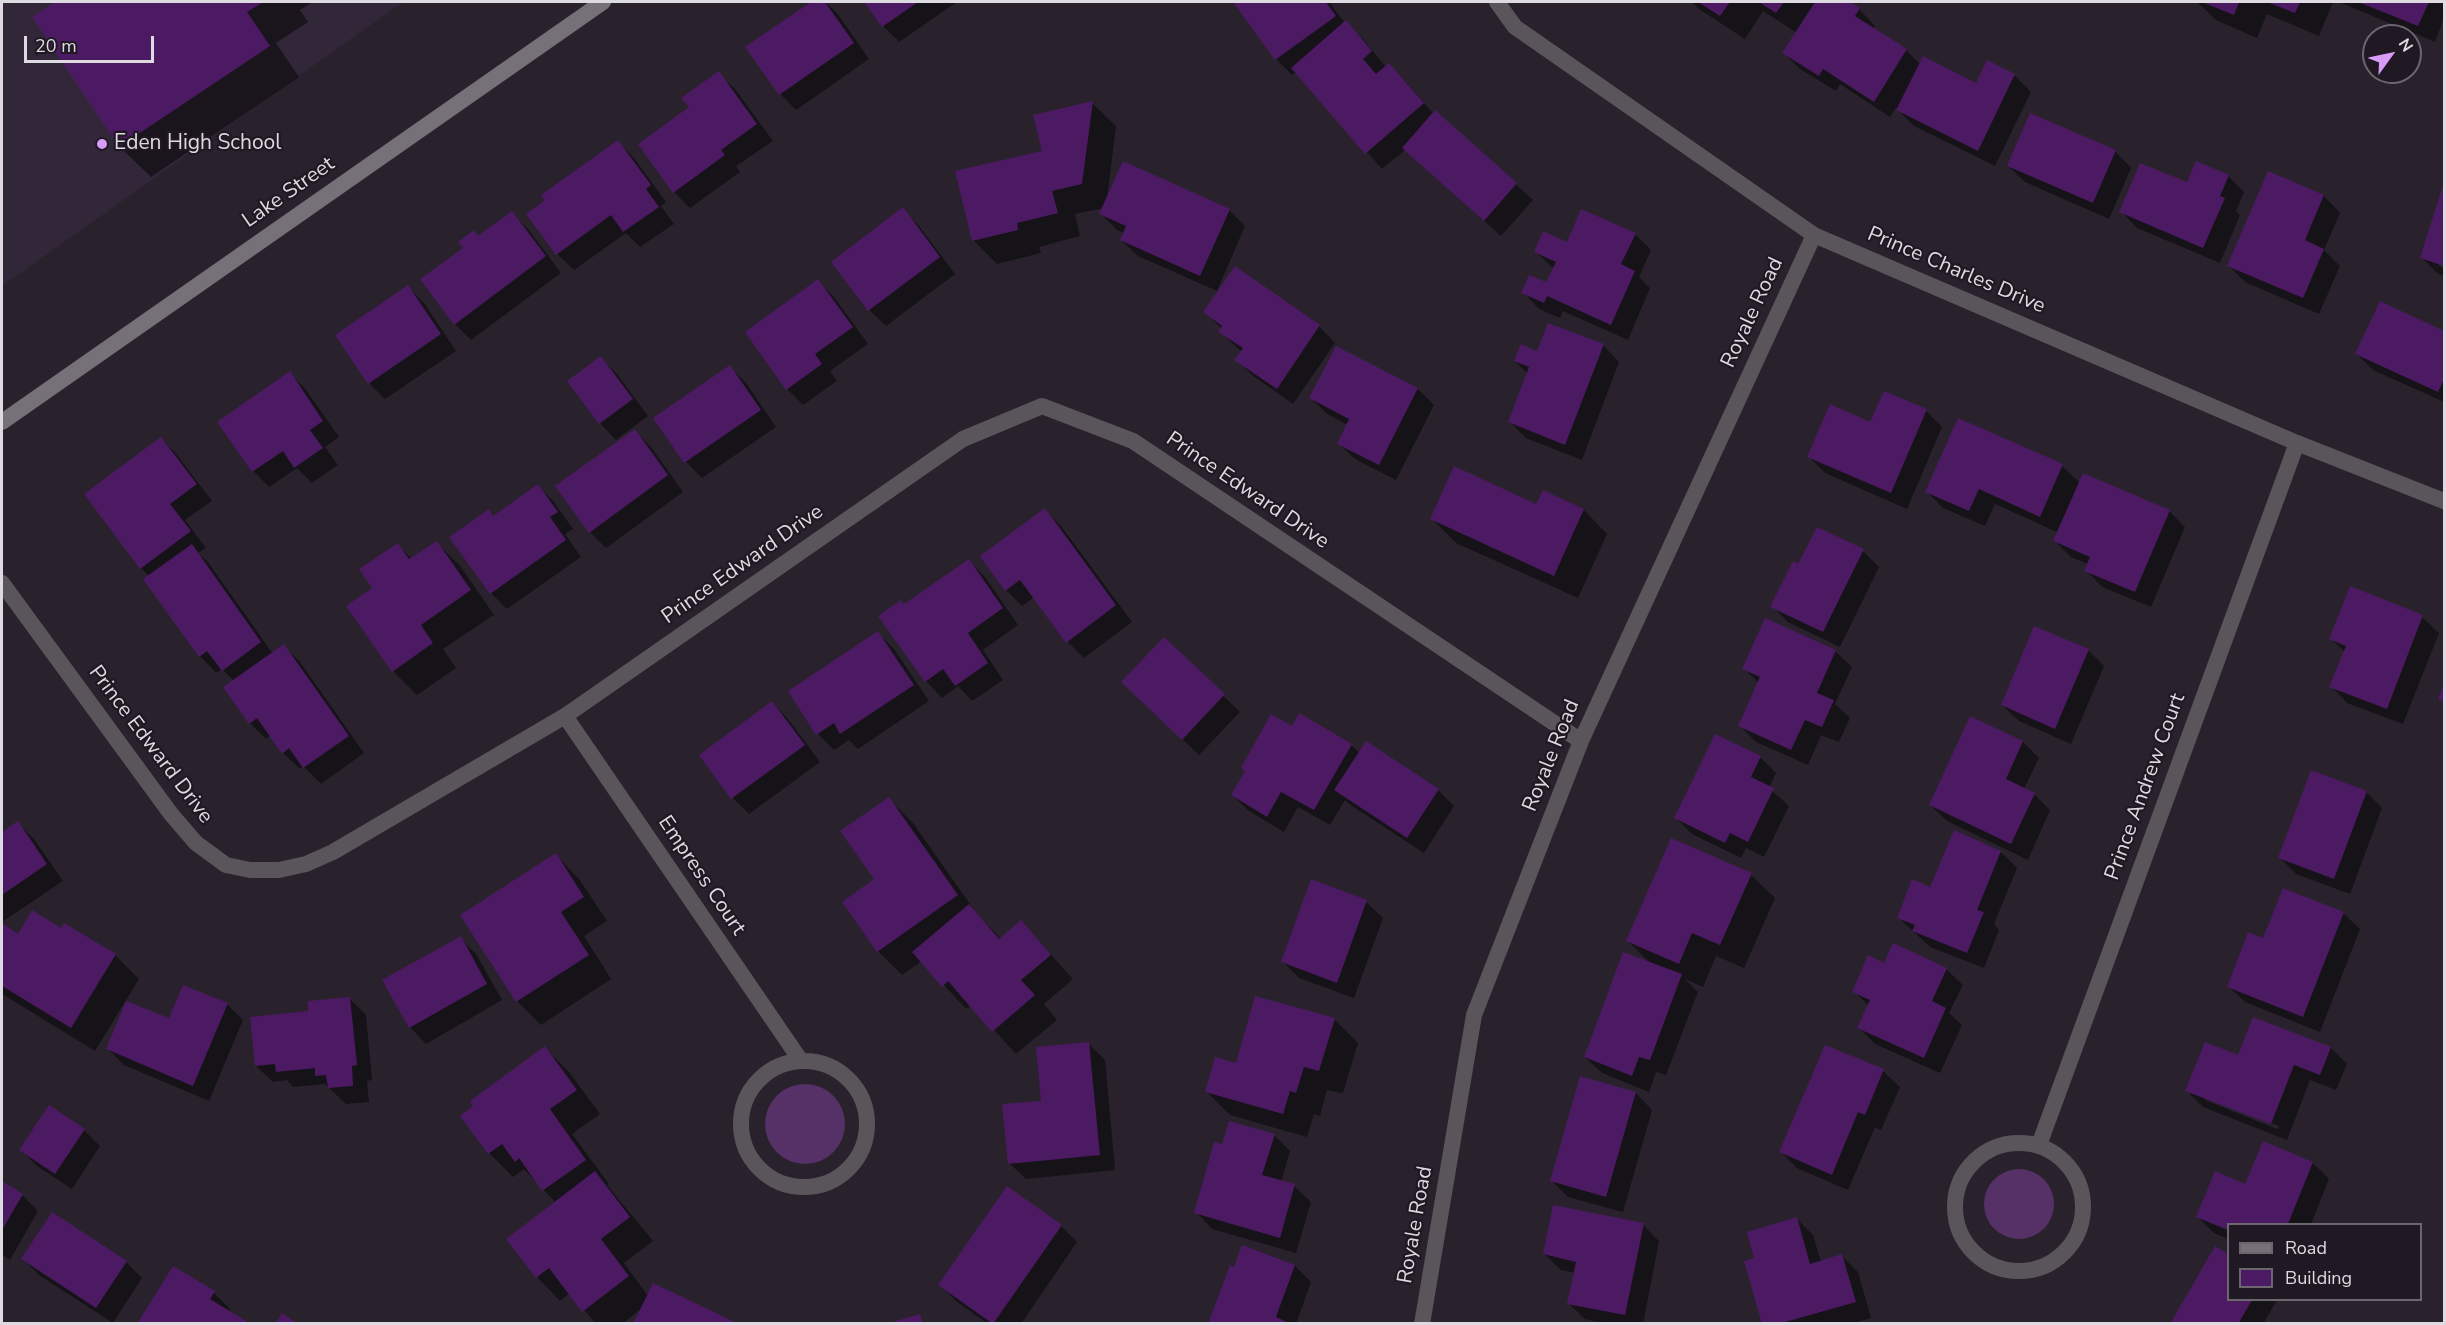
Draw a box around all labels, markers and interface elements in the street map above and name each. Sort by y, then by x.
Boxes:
scale bar [27,24,158,62]
north arrow [2362,24,2422,84]
text: 20 m [35,34,77,58]
text: N [2393,34,2418,56]
place label: Eden High School [114,131,282,157]
marker: Eden High School [95,137,109,151]
street label: Lake Street [238,152,340,234]
street label: Prince Charles Drive [1863,222,2049,320]
street label: Royale Road [1717,254,1789,372]
street label: Prince Edward Drive [1161,427,1333,555]
street label: Prince Edward Drive [657,500,829,630]
street label: Prince Edward Drive [82,661,218,829]
street label: Prince Andrew Court [2101,690,2191,884]
street label: Royale Road [1518,696,1586,816]
street label: Empress Court [652,811,750,941]
street label: Royale Road [1393,1164,1439,1286]
legend [2227,1223,2422,1301]
text: Road [2285,1236,2327,1260]
text: Building [2285,1266,2352,1290]

